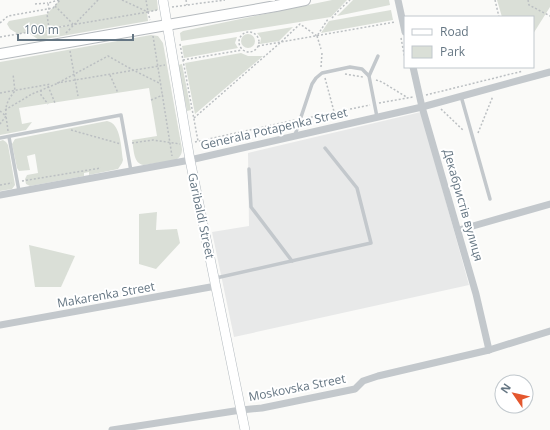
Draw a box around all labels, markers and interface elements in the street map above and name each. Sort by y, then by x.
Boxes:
scale bar [18,16,133,42]
legend [404,16,534,68]
text: 100 m [24,21,59,38]
text: Road [440,23,469,40]
text: Park [440,43,466,60]
street label: Generala Potapenka Street [199,103,349,154]
street label: Декабристів вулиця [439,147,488,263]
street label: Garibaldi Street [184,171,219,260]
street label: Makarenka Street [56,278,156,311]
street label: Moskovska Street [247,370,347,405]
north arrow [494,374,534,414]
text: N [497,380,514,396]

